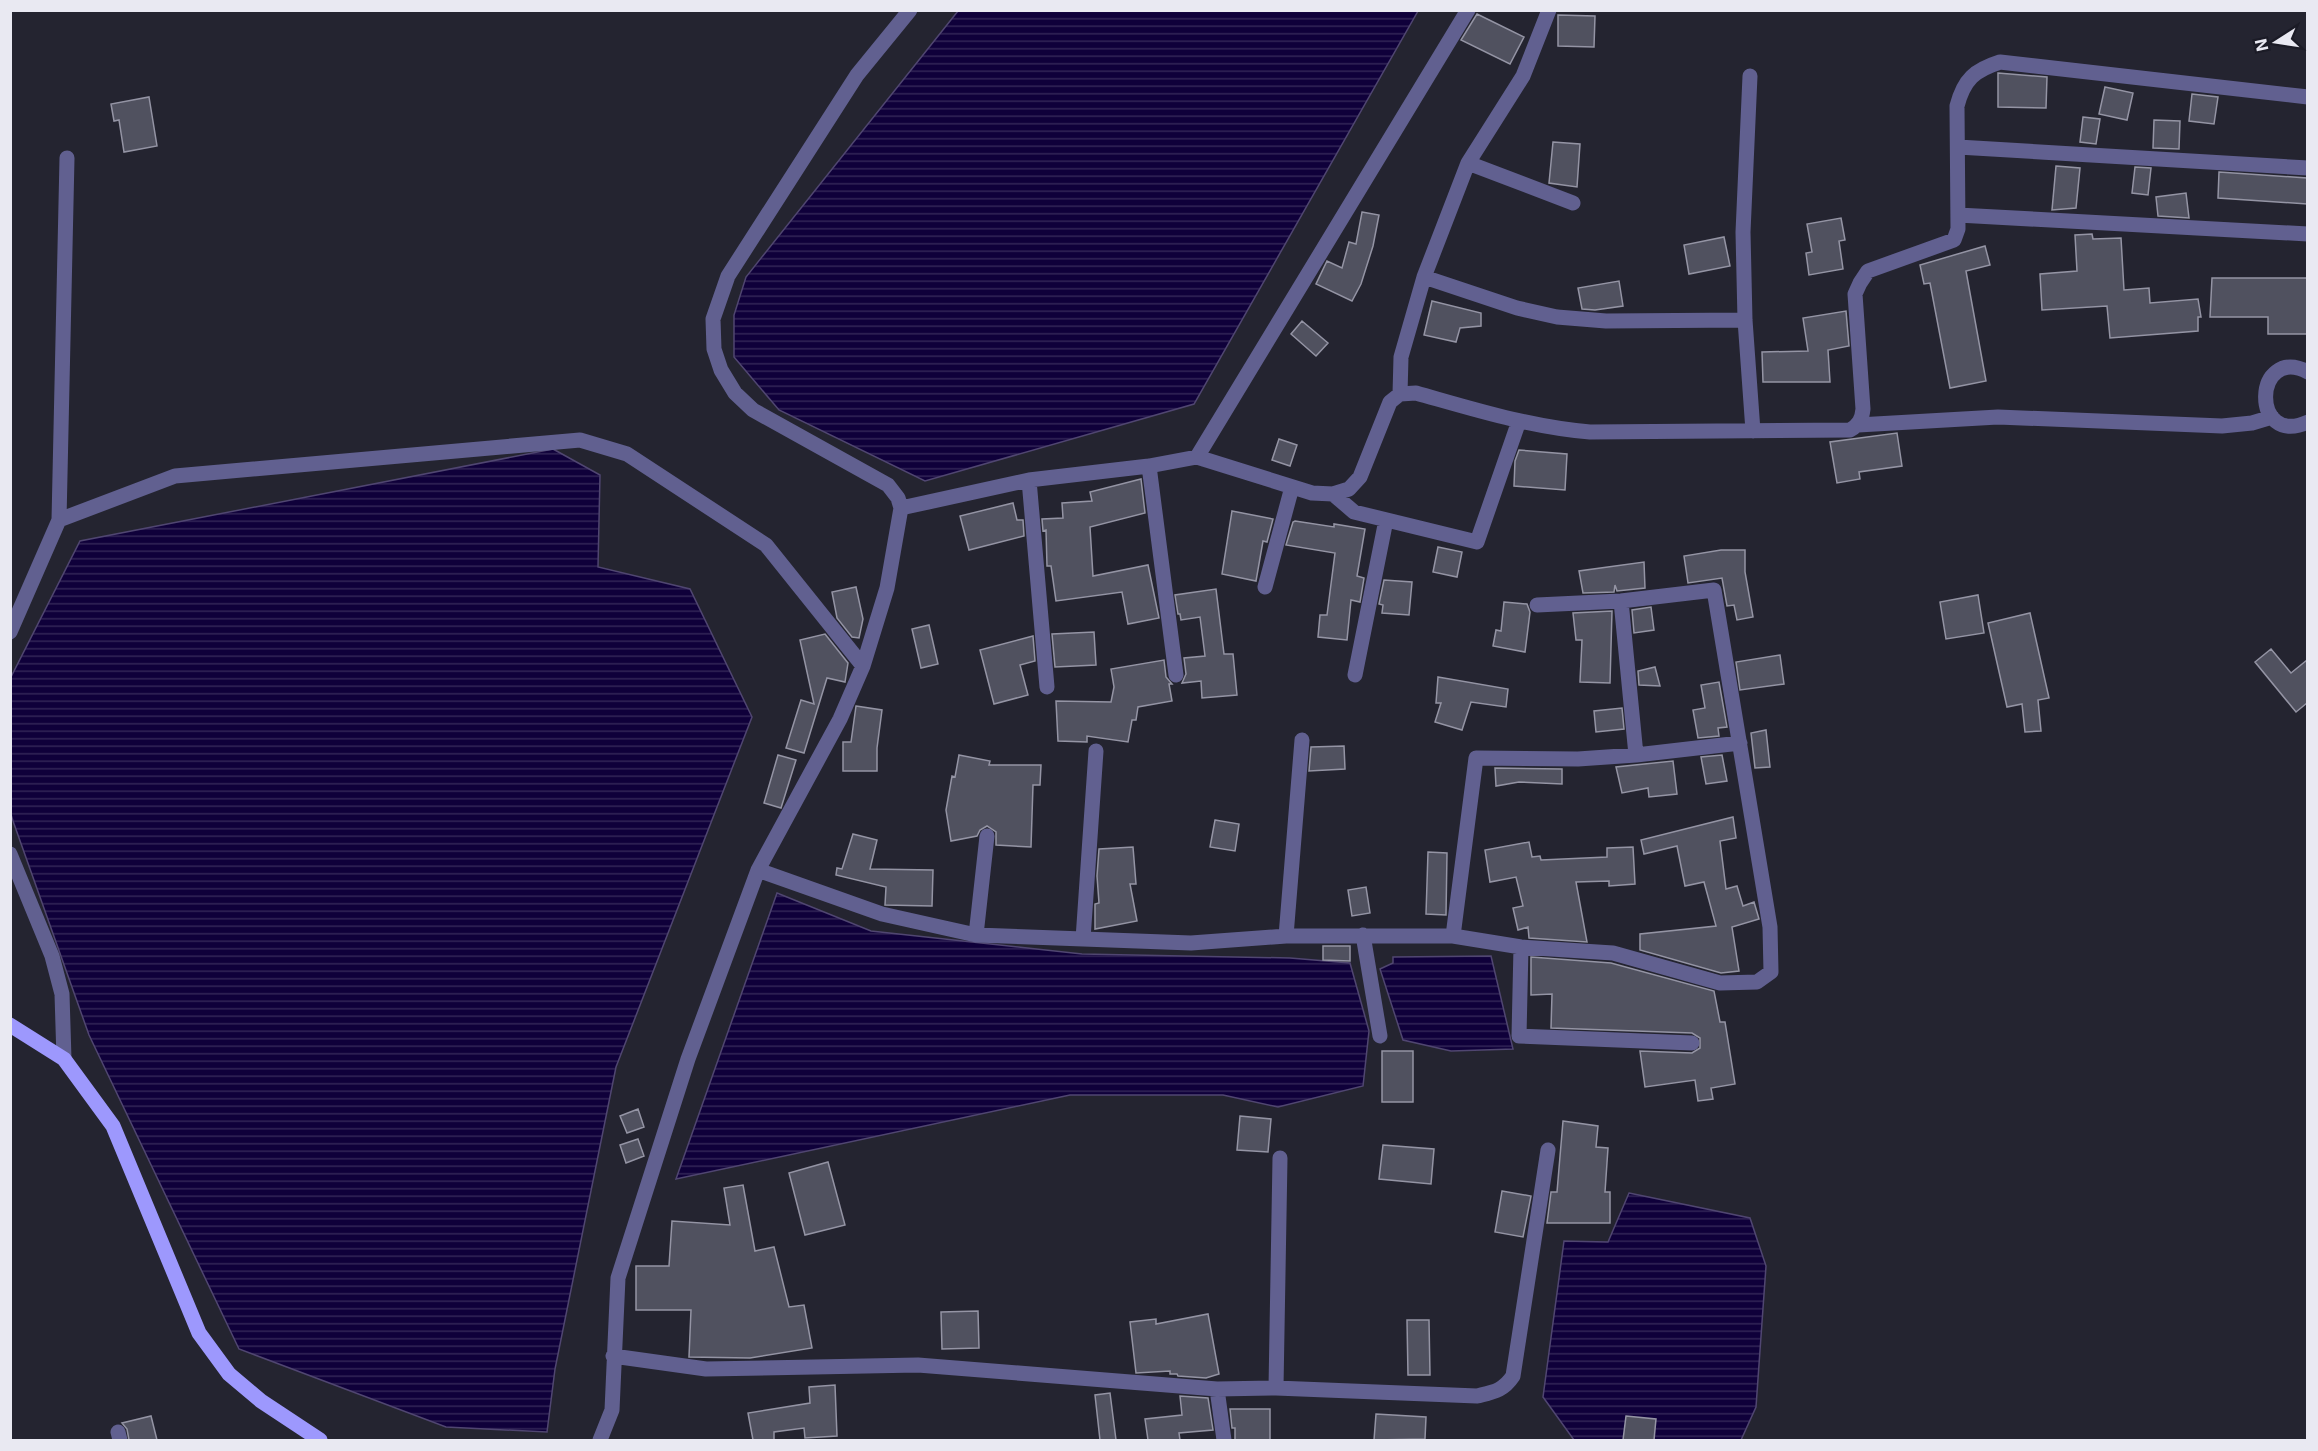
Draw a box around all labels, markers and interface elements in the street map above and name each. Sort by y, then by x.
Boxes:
north arrow [2246,12,2306,72]
text: N [2250,37,2272,53]

